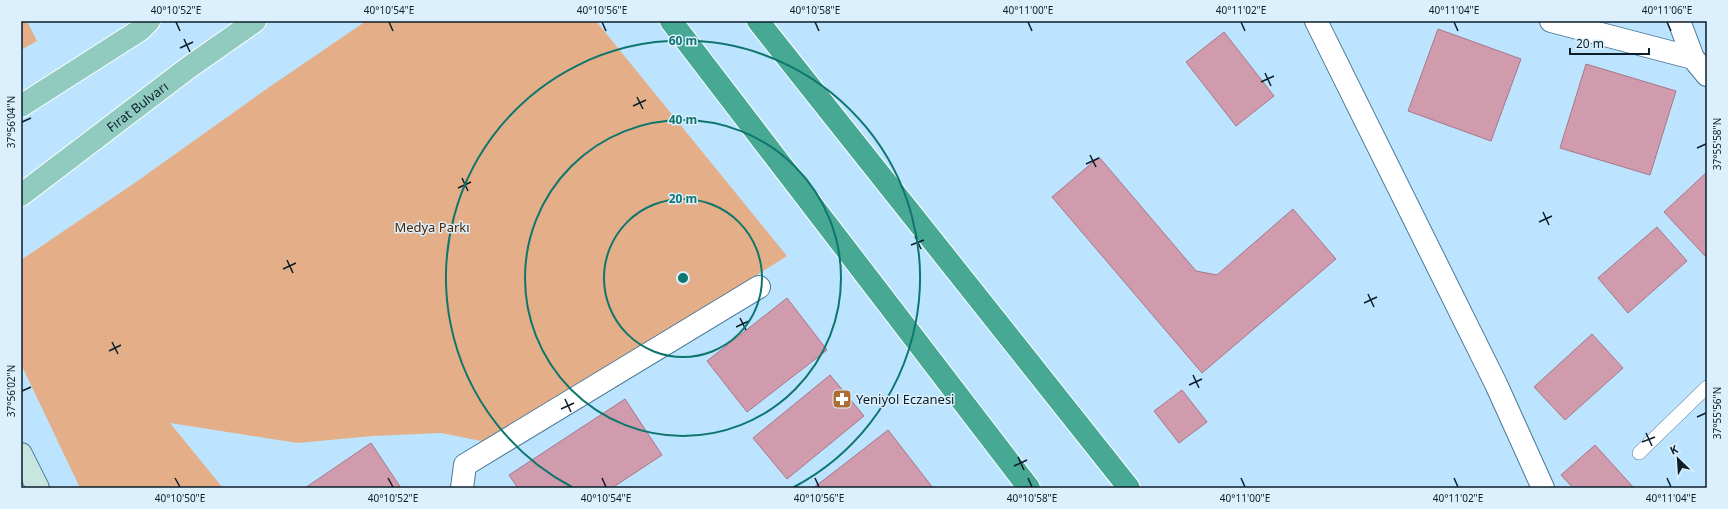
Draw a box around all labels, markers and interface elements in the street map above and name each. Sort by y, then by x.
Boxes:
text: 40°10'52"E [151,3,201,17]
text: 40°10'54"E [364,3,414,17]
text: 40°10'56"E [577,3,627,17]
text: 40°10'58"E [790,3,840,17]
text: 40°11'00"E [1003,3,1053,17]
text: 40°11'02"E [1216,3,1266,17]
text: 40°11'04"E [1429,3,1479,17]
text: 40°11'06"E [1642,3,1692,17]
scale bar [1570,30,1649,56]
text: 60 m [669,32,697,49]
text: 20 m [1576,35,1604,52]
street label: Fırat Bulvarı [103,77,172,136]
text: 37°56'04"N [4,96,18,148]
text: 40 m [669,111,697,128]
text: 37°55'58"N [1710,118,1724,170]
text: 20 m [669,190,697,207]
park label: Medya Parkı [394,218,470,236]
centre of rings [676,271,690,285]
text: 37°56'02"N [4,365,18,417]
text: 37°55'56"N [1710,387,1724,439]
pharmacy icon: Yeniyol Eczanesi [831,388,853,410]
place label: Yeniyol Eczanesi [856,390,954,408]
north arrow [1658,439,1698,479]
text: K [1667,441,1681,458]
text: 40°10'50"E [155,491,205,505]
text: 40°10'52"E [368,491,418,505]
text: 40°10'54"E [581,491,631,505]
text: 40°10'56"E [794,491,844,505]
text: 40°10'58"E [1007,491,1057,505]
text: 40°11'00"E [1220,491,1270,505]
text: 40°11'02"E [1433,491,1483,505]
text: 40°11'04"E [1646,491,1696,505]

